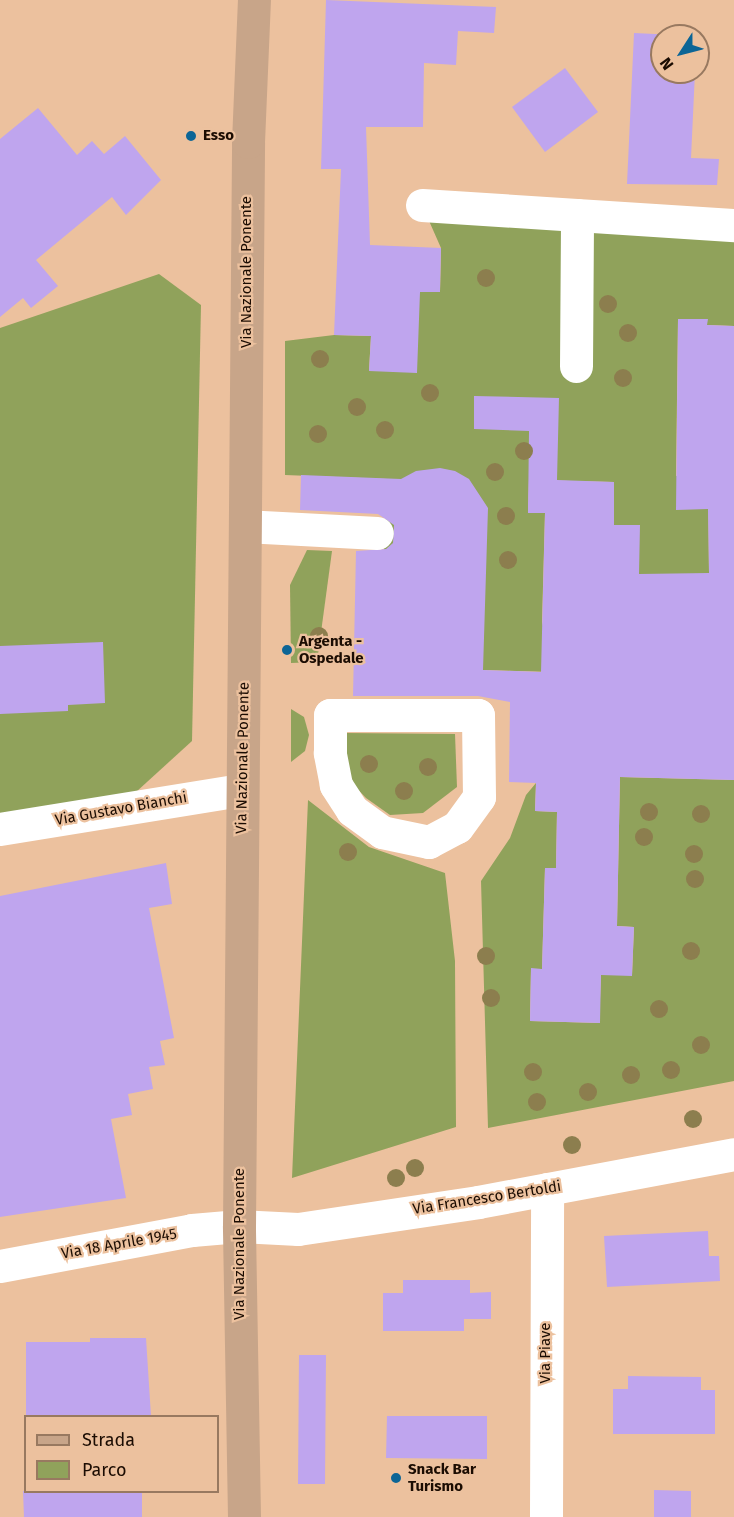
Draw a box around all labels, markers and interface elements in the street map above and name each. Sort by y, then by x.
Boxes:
north arrow [650,24,710,84]
text: N [656,54,677,74]
place label: Esso [203,127,234,145]
marker: Esso [184,129,198,143]
street label: Via Nazionale Ponente [238,196,256,348]
place label: Argenta - Ospedale [299,632,364,667]
marker: Argenta - Ospedale [280,643,294,657]
street label: Via Nazionale Ponente [233,682,253,834]
street label: Via Gustavo Bianchi [54,789,188,829]
street label: Via Nazionale Ponente [231,1168,249,1320]
street label: Via Francesco Bertoldi [412,1177,562,1219]
street label: Via 18 Aprile 1945 [60,1225,178,1263]
street label: Via Piave [537,1322,555,1384]
legend [24,1415,219,1493]
text: Strada [82,1429,135,1451]
text: Parco [82,1459,126,1481]
place label: Snack Bar Turismo [408,1460,476,1495]
marker: Snack Bar Turismo [389,1471,403,1485]

